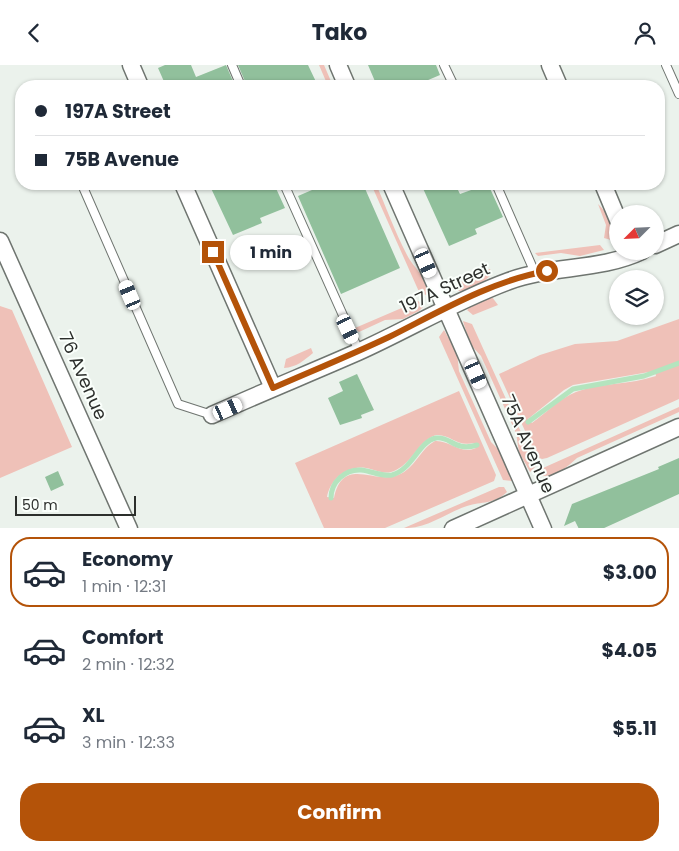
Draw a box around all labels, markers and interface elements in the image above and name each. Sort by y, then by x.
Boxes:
text: Tako [312,17,367,48]
icon: back [20,19,48,47]
icon: person [631,19,659,47]
text: 197A Street [65,98,171,125]
text: 75B Avenue [65,146,179,173]
north arrow [609,205,664,260]
map controls [609,205,664,325]
callout: 1 min [230,235,313,269]
route end [202,241,224,263]
text: 1 min [250,241,292,264]
car [413,246,438,280]
street label: 197A Street [396,256,494,319]
route start [536,260,558,282]
button: layers [609,270,664,325]
car [117,278,142,312]
car [334,312,361,346]
street label: 76 Avenue [53,328,114,424]
car [463,357,488,391]
street label: 75A Avenue [496,390,561,497]
car [211,396,244,422]
scale bar [15,493,136,517]
text: 50 m [22,495,58,515]
text: Economy [82,546,173,573]
icon: car [22,550,67,595]
text: $3.00 [603,559,657,586]
text: 1 min · 12:31 [82,575,166,598]
text: Comfort [82,624,164,651]
icon: car [22,628,67,673]
text: $4.05 [602,637,657,664]
text: 2 min · 12:32 [82,653,174,676]
text: XL [82,702,105,729]
icon: car [22,706,67,751]
text: $5.11 [613,715,657,742]
text: 3 min · 12:33 [82,731,175,754]
button: Confirm [20,783,659,841]

